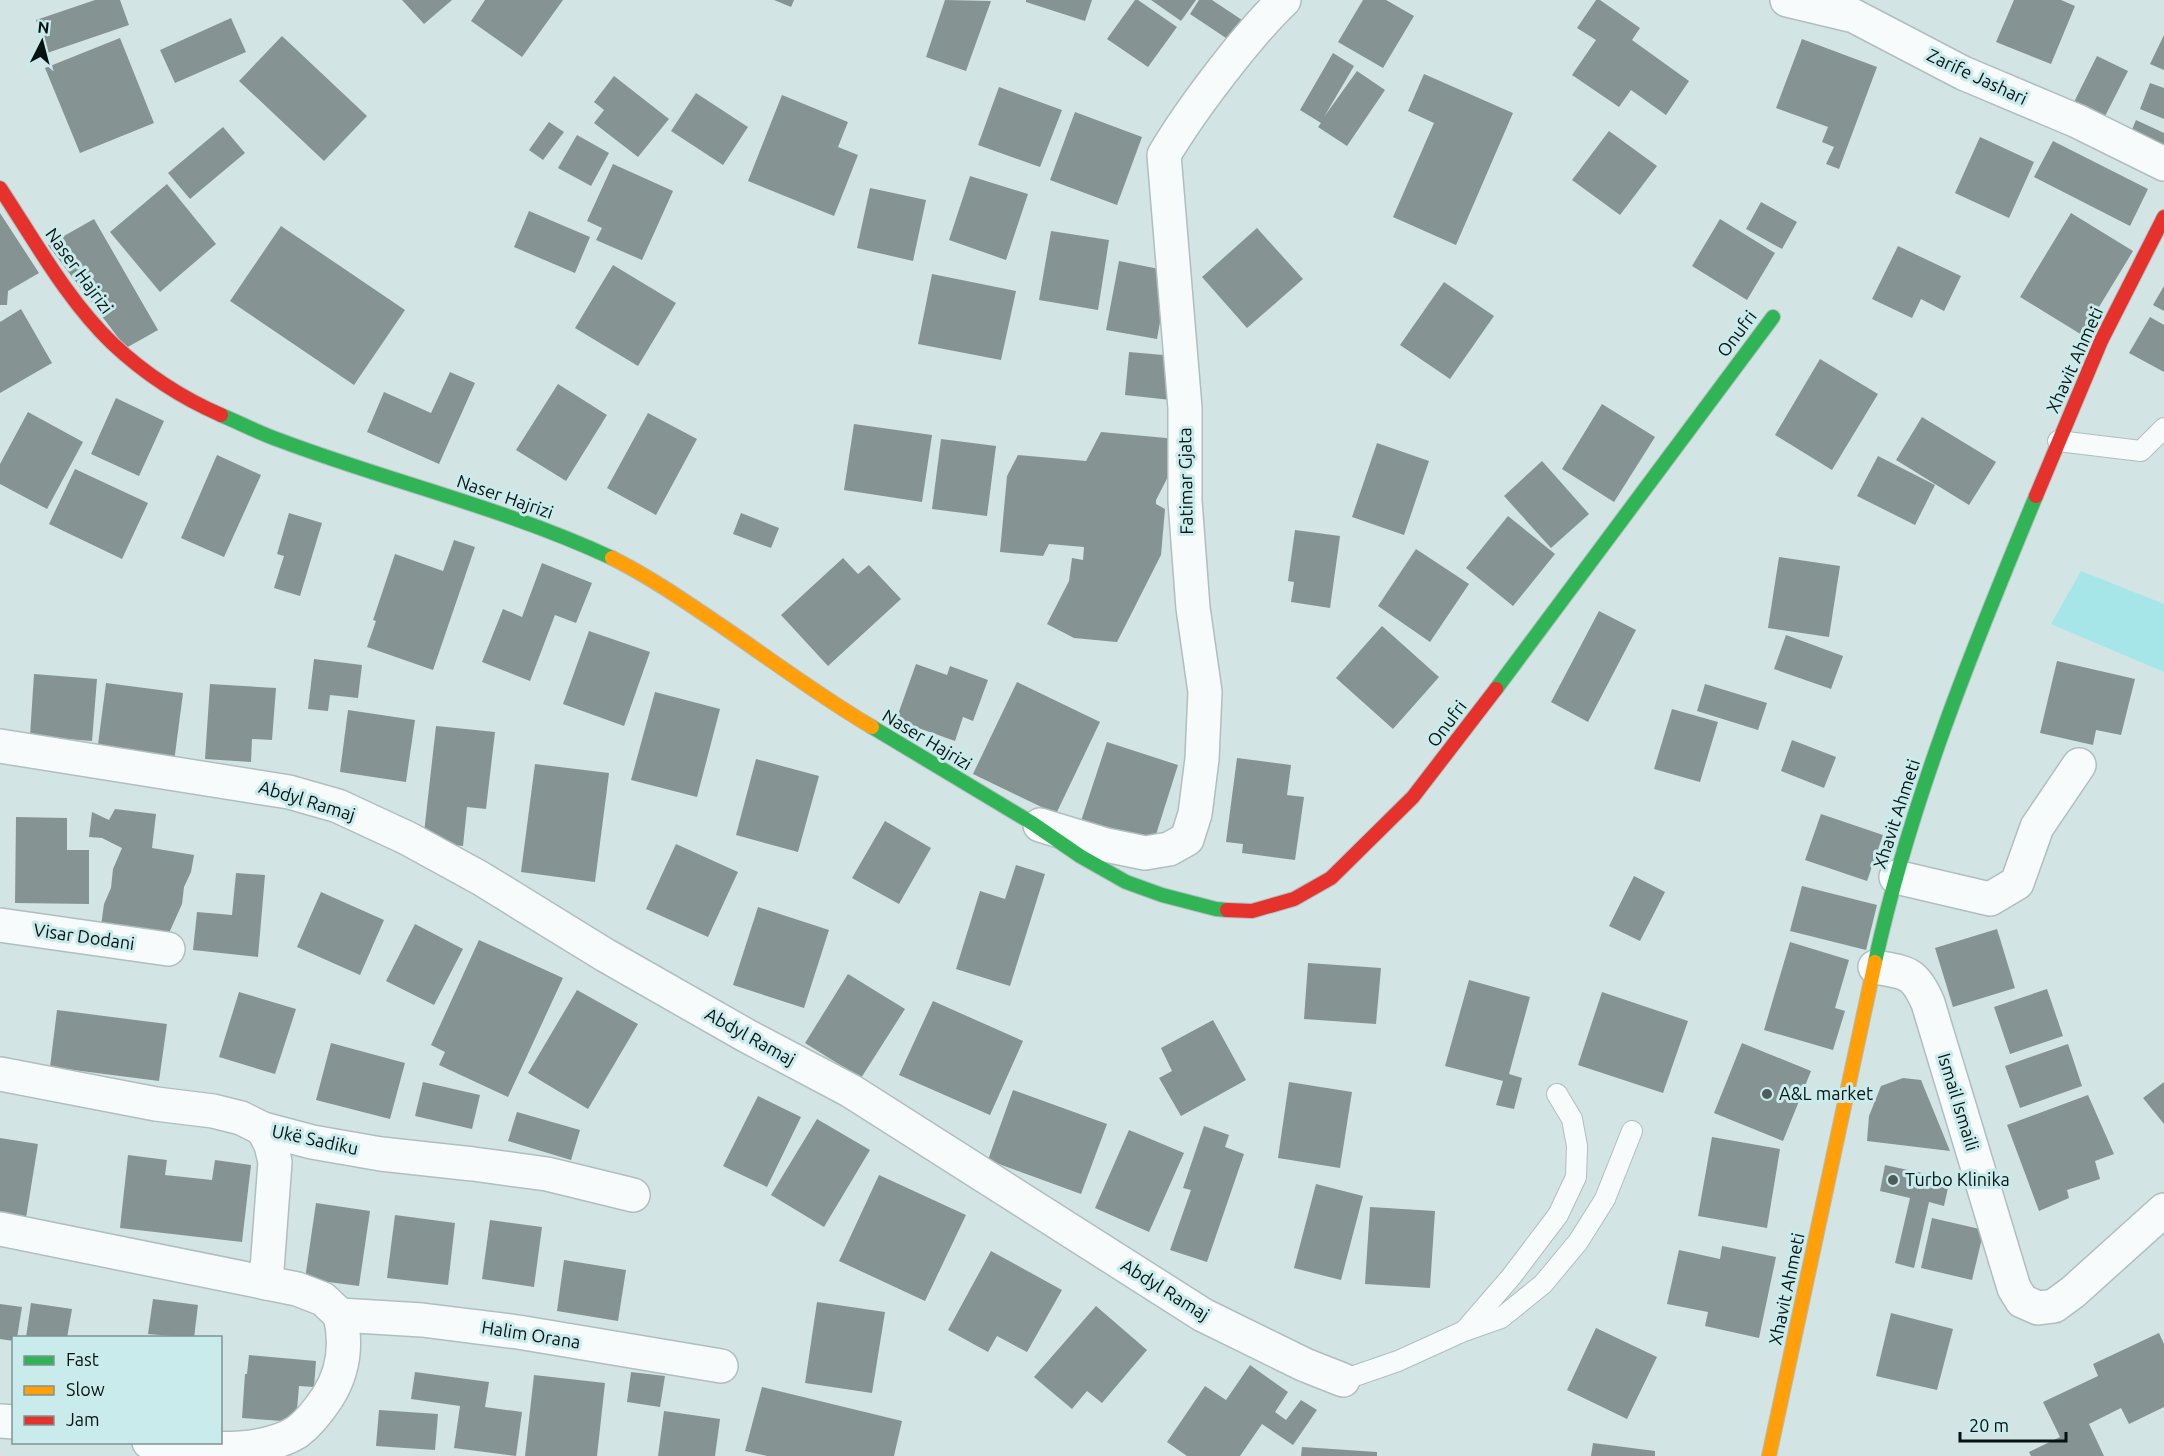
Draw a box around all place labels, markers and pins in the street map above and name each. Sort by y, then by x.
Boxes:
place label: A&L market [1779,1083,1873,1103]
marker: A&L market [1760,1087,1774,1101]
place label: Turbo Klinika [1905,1169,2010,1189]
marker: Turbo Klinika [1886,1173,1900,1187]

